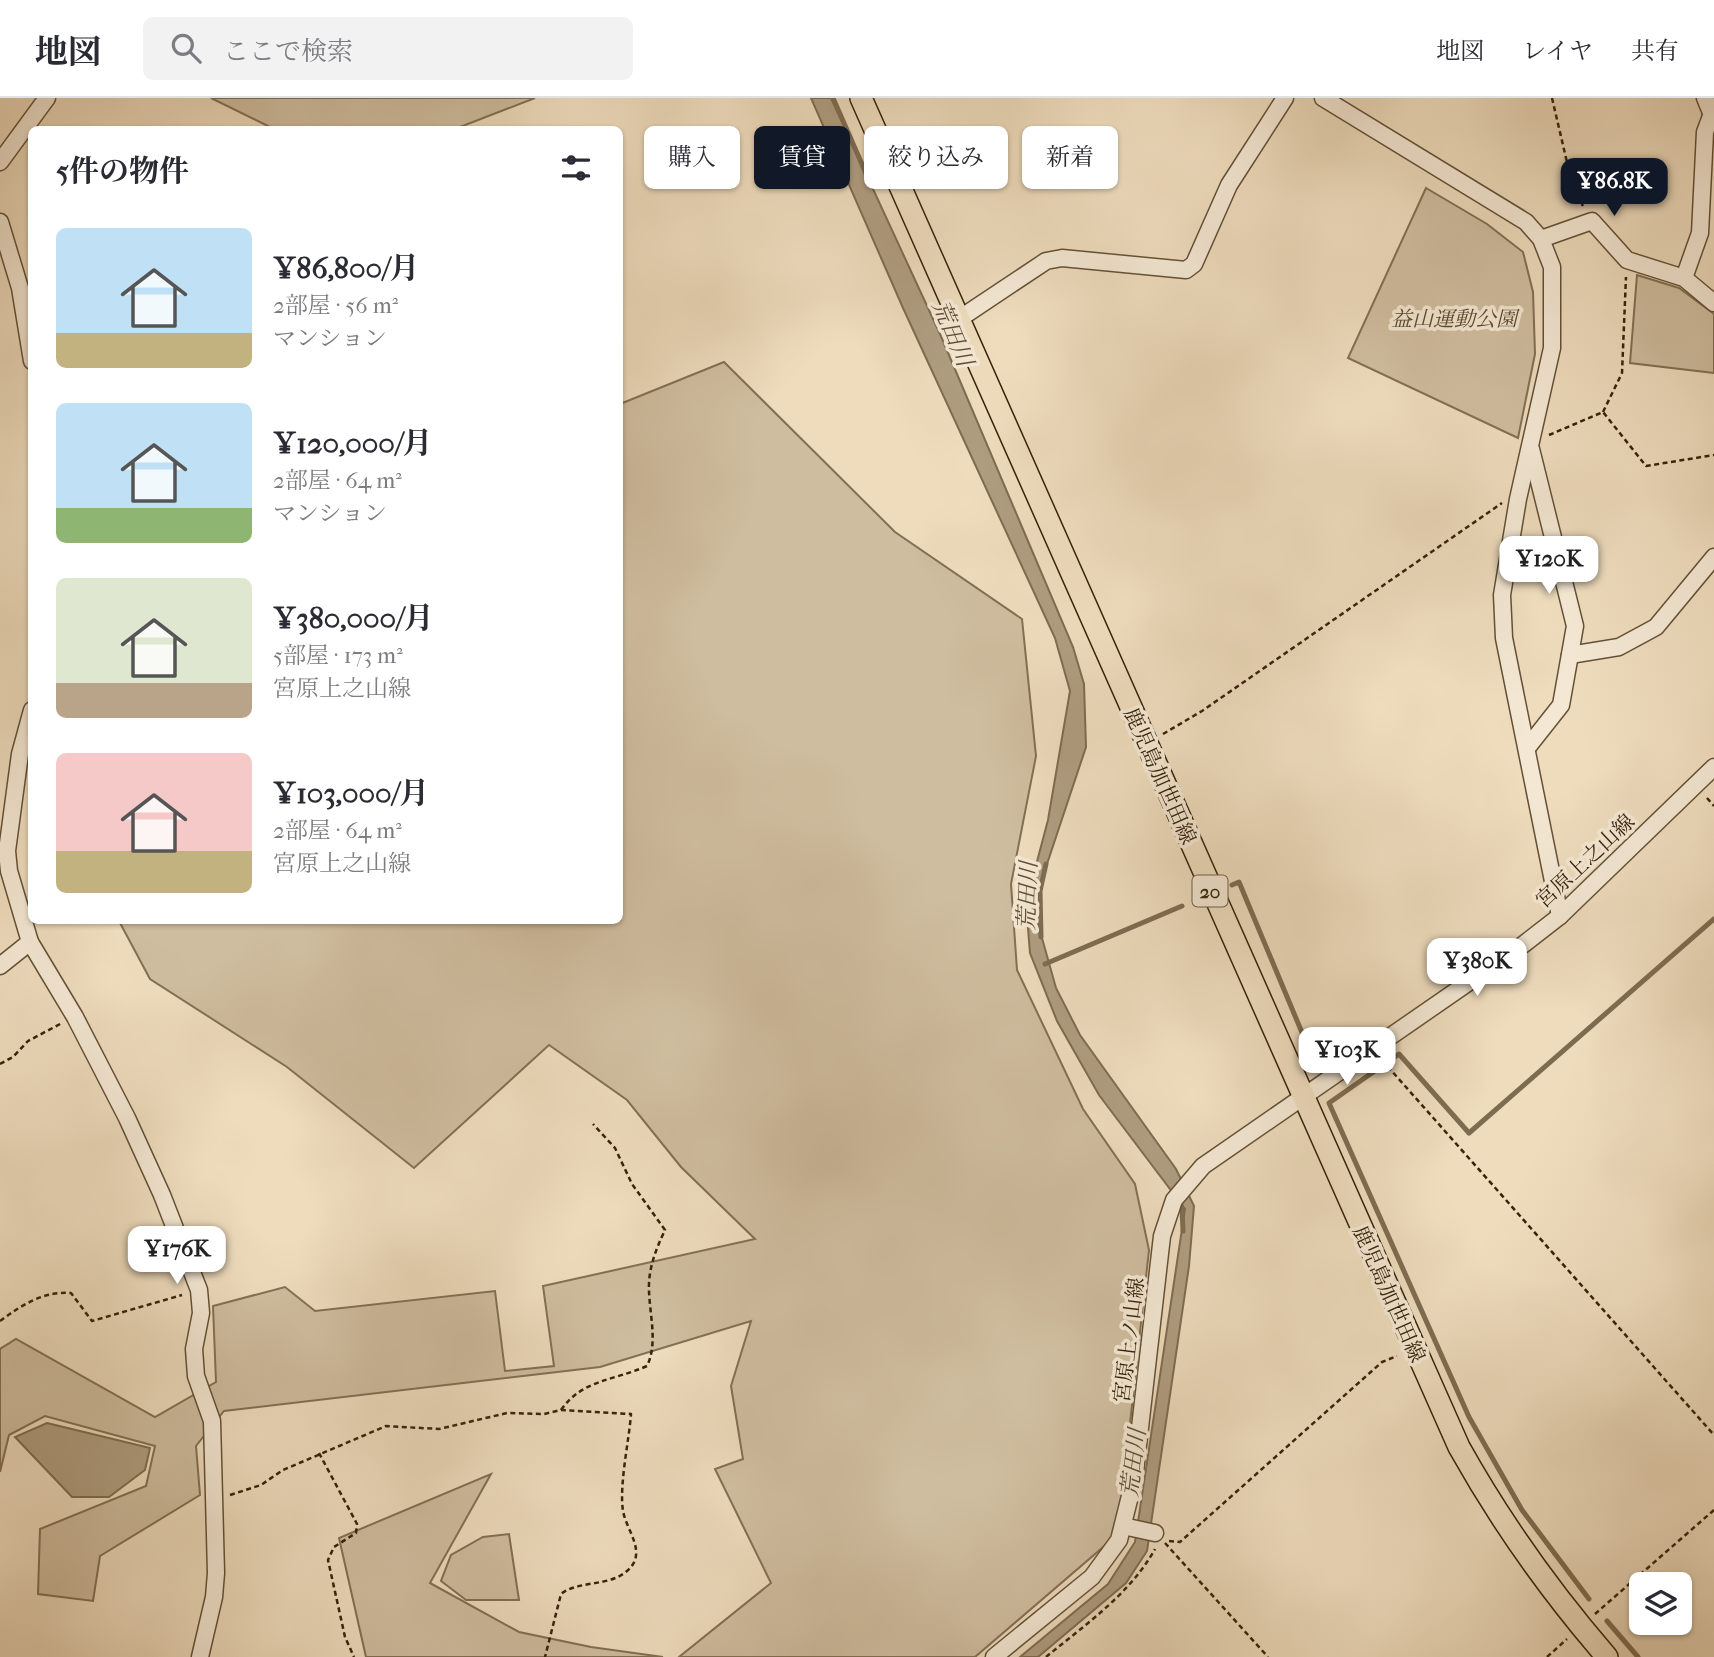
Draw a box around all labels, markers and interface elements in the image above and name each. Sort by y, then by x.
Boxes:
search box [143,17,633,80]
icon: search [167,29,205,67]
text: 地図 [35,33,101,72]
text: ここで検索 [223,36,353,67]
text: 地図 [1436,37,1484,65]
text: レイヤ [1522,37,1593,65]
text: 共有 [1631,37,1679,65]
chip: 購入 [644,126,740,189]
chip: 賃貸 [754,126,850,189]
chip: 絞り込み [864,126,1008,189]
chip: 新着 [1022,126,1118,189]
icon: filters [557,149,595,187]
text: 5件の物件 [56,154,189,189]
pin: ¥86.8K [1557,158,1671,218]
text: ¥86.8K [1577,167,1651,194]
text: ¥86,800/月 [273,251,419,286]
icon: home [112,256,196,340]
text: 2部屋 · 56 m² [273,292,398,319]
water label: 荒田川 [927,296,980,373]
park label: 益山運動公園 [1391,307,1520,331]
text: マンション [273,325,387,352]
text: ¥120,000/月 [273,426,432,461]
icon: home [112,431,196,515]
text: 2部屋 · 64 m² [273,467,402,494]
text: マンション [273,500,387,527]
pin: ¥120K [1500,536,1598,596]
text: ¥120K [1515,545,1583,572]
text: ¥380,000/月 [273,601,433,636]
icon: home [112,606,196,690]
text: 5部屋 · 173 m² [273,642,403,669]
text: 宮原上之山線 [273,675,411,702]
street label: 鹿児島加世田線 [1119,704,1201,848]
text: ¥103,000/月 [273,776,429,811]
icon: home [112,781,196,865]
street label: 宮原上之山線 [1531,809,1639,913]
text: 2部屋 · 64 m² [273,817,402,844]
text: 宮原上之山線 [273,850,411,877]
water label: 荒田川 [1013,858,1042,931]
road number: 20 [1192,876,1228,906]
pin: ¥380K [1428,939,1526,998]
text: ¥380K [1443,947,1511,974]
pin: ¥103K [1298,1028,1396,1087]
text: ¥103K [1315,1036,1379,1063]
street label: 鹿児島加世田線 [1348,1222,1430,1366]
pin: ¥176K [128,1226,226,1286]
text: ¥176K [144,1235,210,1262]
street label: 宮原上ノ山線 [1109,1276,1149,1404]
water label: 荒田川 [1116,1424,1151,1499]
map controls [1629,1572,1692,1635]
button: layers [1629,1572,1692,1635]

